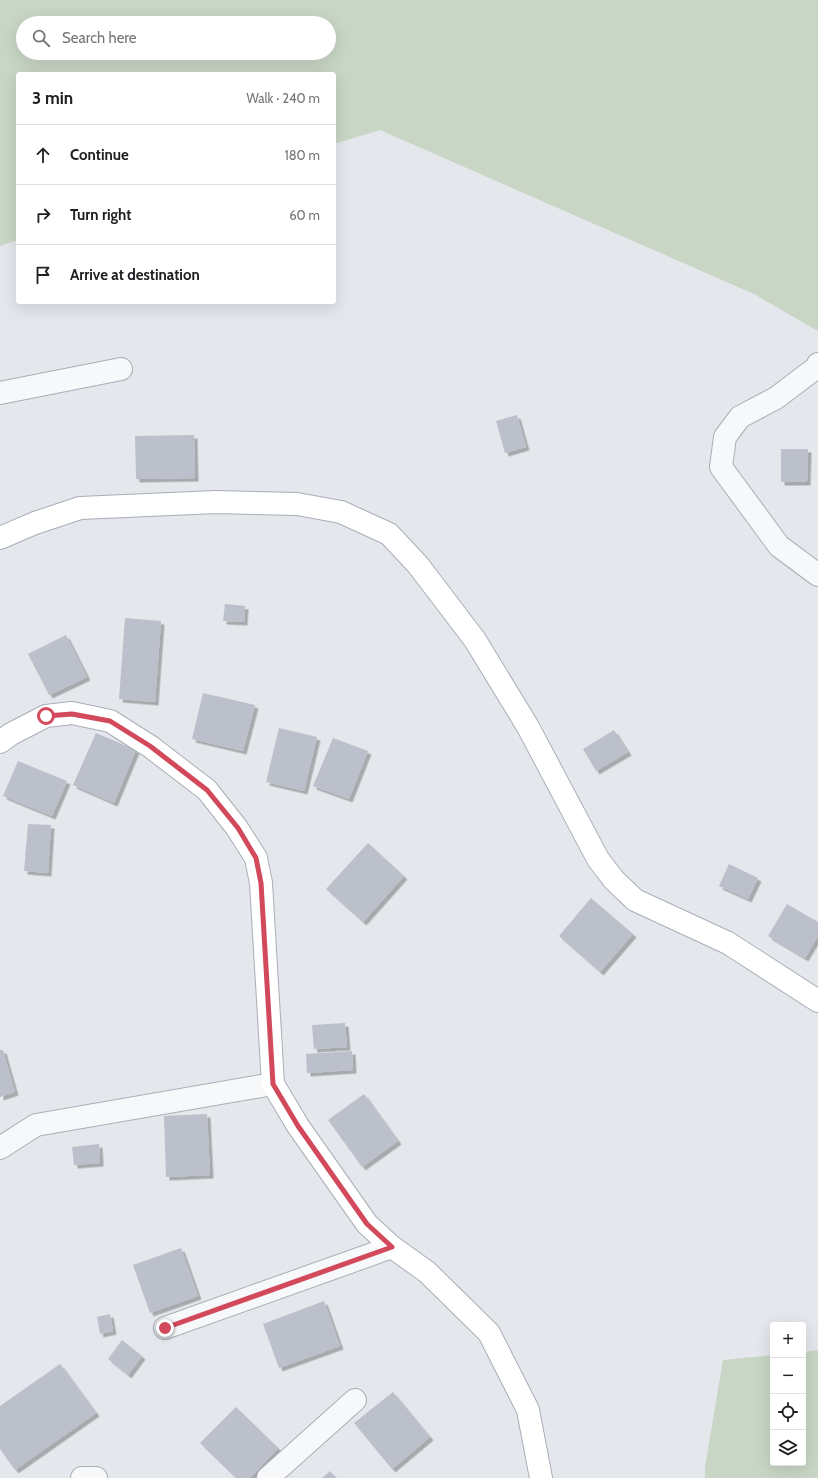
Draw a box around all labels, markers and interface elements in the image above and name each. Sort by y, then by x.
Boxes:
search box [16,16,336,60]
icon: search [30,27,52,49]
text: Search here [62,29,137,47]
text: 3 min [32,88,73,108]
text: Walk · 240 m [246,90,320,106]
icon: ahead [32,144,54,166]
text: Continue [70,146,129,164]
text: 180 m [284,147,320,163]
icon: right [32,204,54,226]
text: Turn right [70,206,131,224]
text: 60 m [289,207,320,223]
icon: arrive [32,264,54,286]
text: Arrive at destination [70,266,200,284]
route start [37,707,55,725]
route end [156,1319,174,1337]
map controls [770,1322,806,1466]
button: + [770,1322,806,1358]
button: − [770,1358,806,1394]
button: locate [770,1394,806,1430]
button: layers [770,1430,806,1466]

